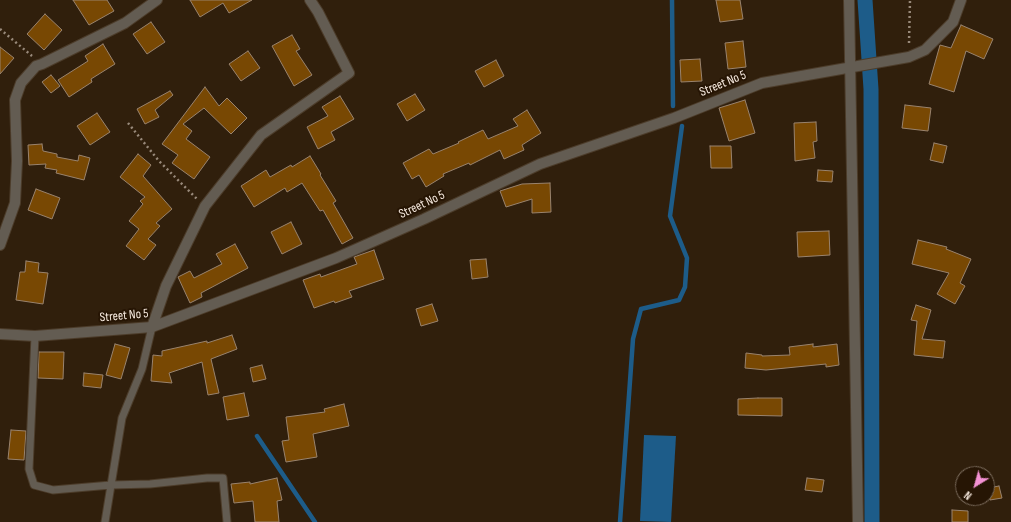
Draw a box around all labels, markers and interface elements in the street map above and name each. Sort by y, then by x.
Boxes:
street label: Street No 5 [697,68,749,100]
street label: Street No 5 [397,188,447,222]
street label: Street No 5 [99,306,149,326]
north arrow [955,466,995,506]
text: N [962,488,974,502]

